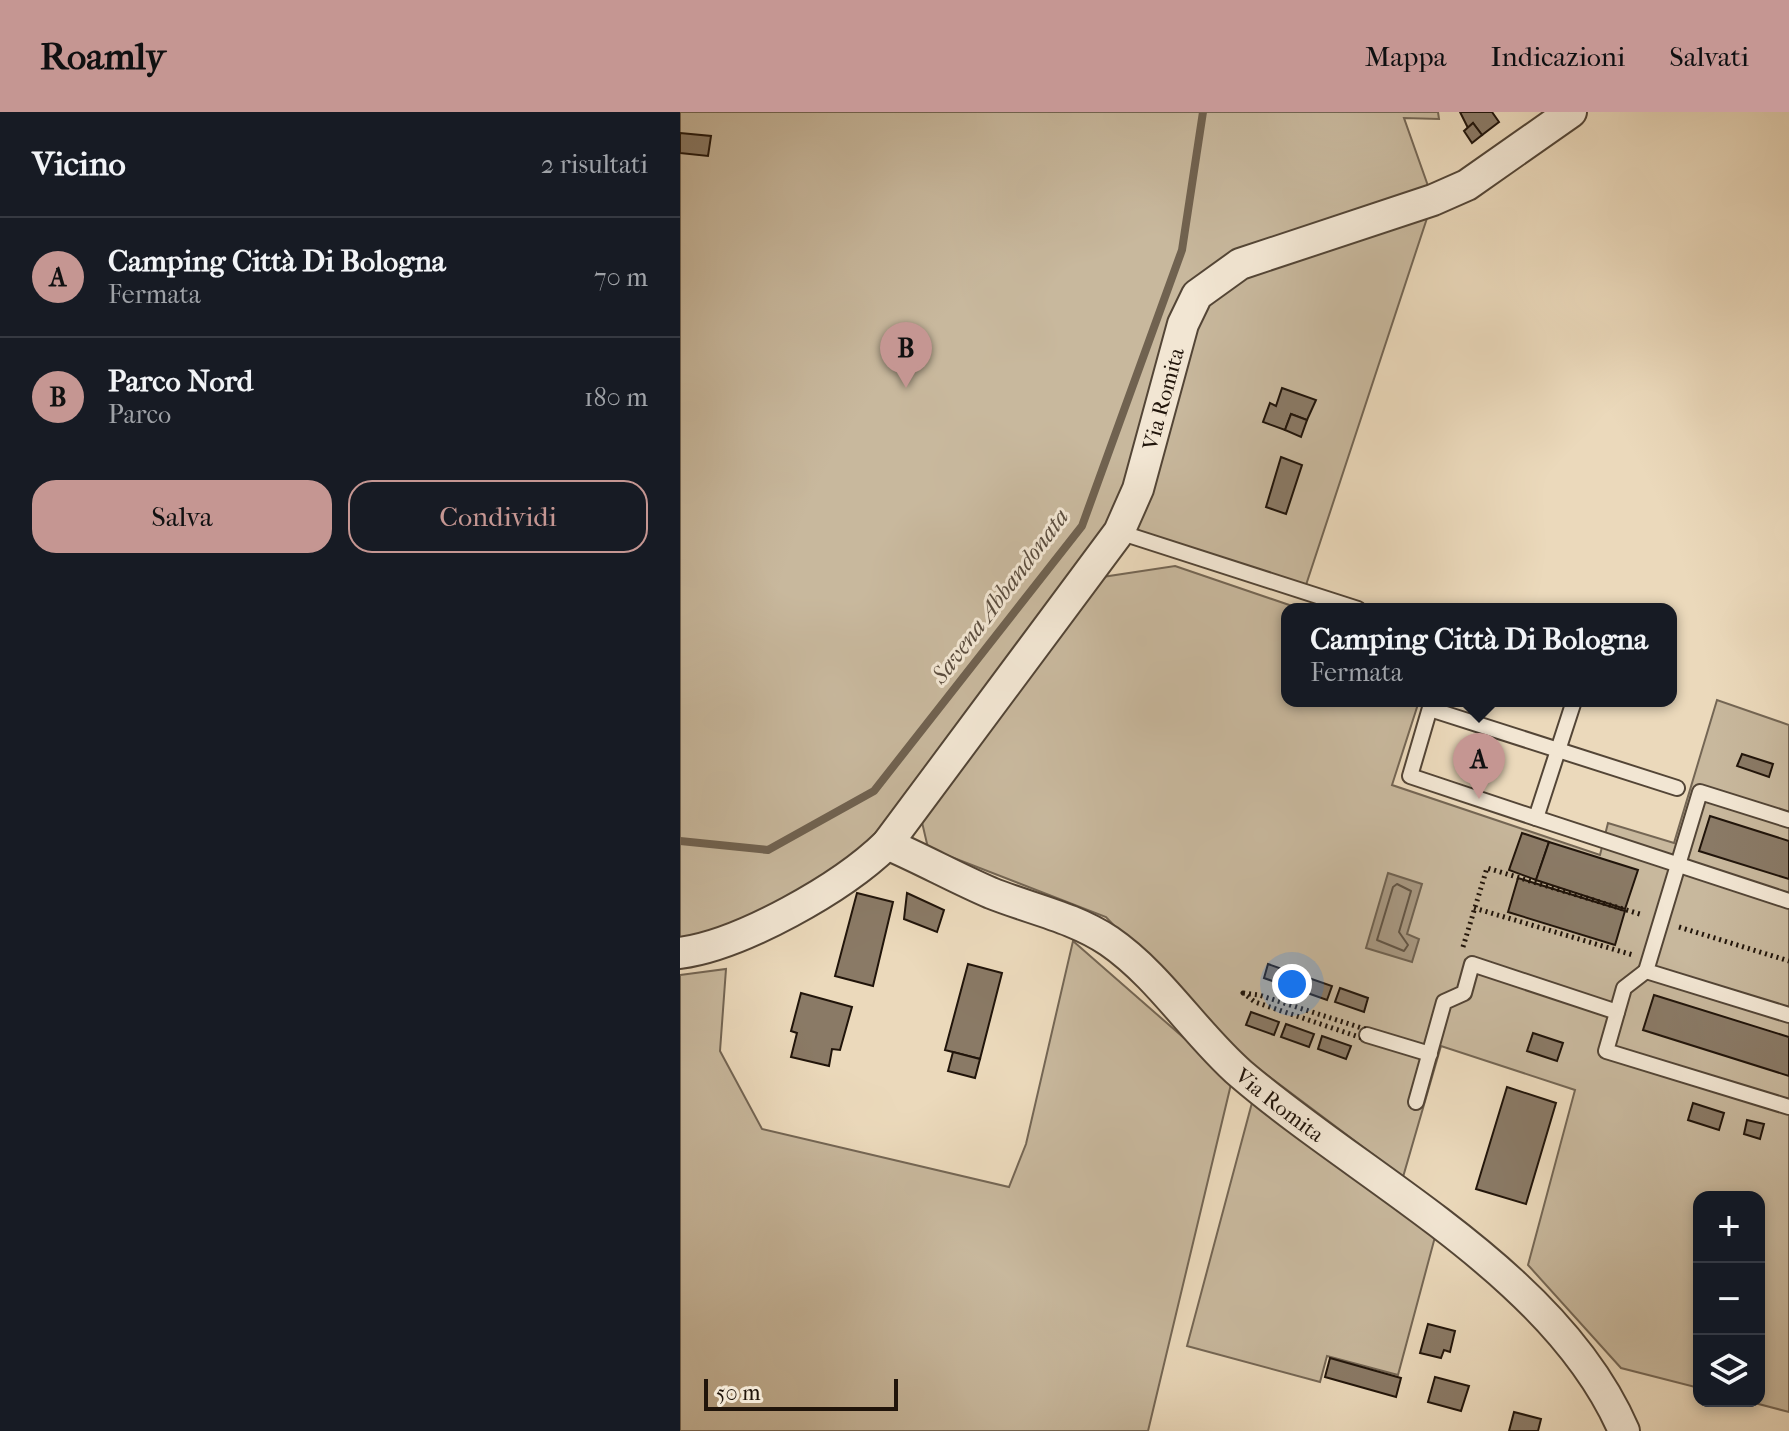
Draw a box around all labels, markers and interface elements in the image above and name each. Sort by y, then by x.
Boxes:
text: Roamly [40,34,166,79]
text: Mappa [1365,40,1447,73]
text: Indicazioni [1491,40,1625,73]
text: Salvati [1669,40,1749,73]
text: Vicino [32,144,126,184]
text: 2 risultati [541,149,648,180]
text: Camping Città Di Bologna [108,244,446,279]
text: A [50,262,66,293]
text: 70 m [594,262,648,293]
text: Fermata [108,279,201,310]
pin: B [880,322,932,388]
street label: Via Romita [1137,344,1190,454]
text: Parco Nord [108,364,253,399]
text: B [50,382,66,413]
text: 180 m [584,382,648,413]
text: Parco [108,399,171,430]
button: Salva [32,480,332,553]
button: Condividi [348,480,648,553]
water label: Savena Abbandonata [925,503,1075,690]
popup [1281,603,1677,707]
text: Camping Città Di Bologna [1310,622,1648,657]
text: Fermata [1310,657,1403,688]
pin: A [1453,733,1505,799]
your location [1272,964,1312,1004]
street label: Via Romita [1229,1062,1329,1148]
map controls [1693,1191,1765,1407]
button: + [1693,1191,1765,1263]
button: − [1693,1263,1765,1335]
button: layers [1693,1335,1765,1407]
scale bar [704,1375,898,1411]
text: 50 m [716,1380,761,1406]

